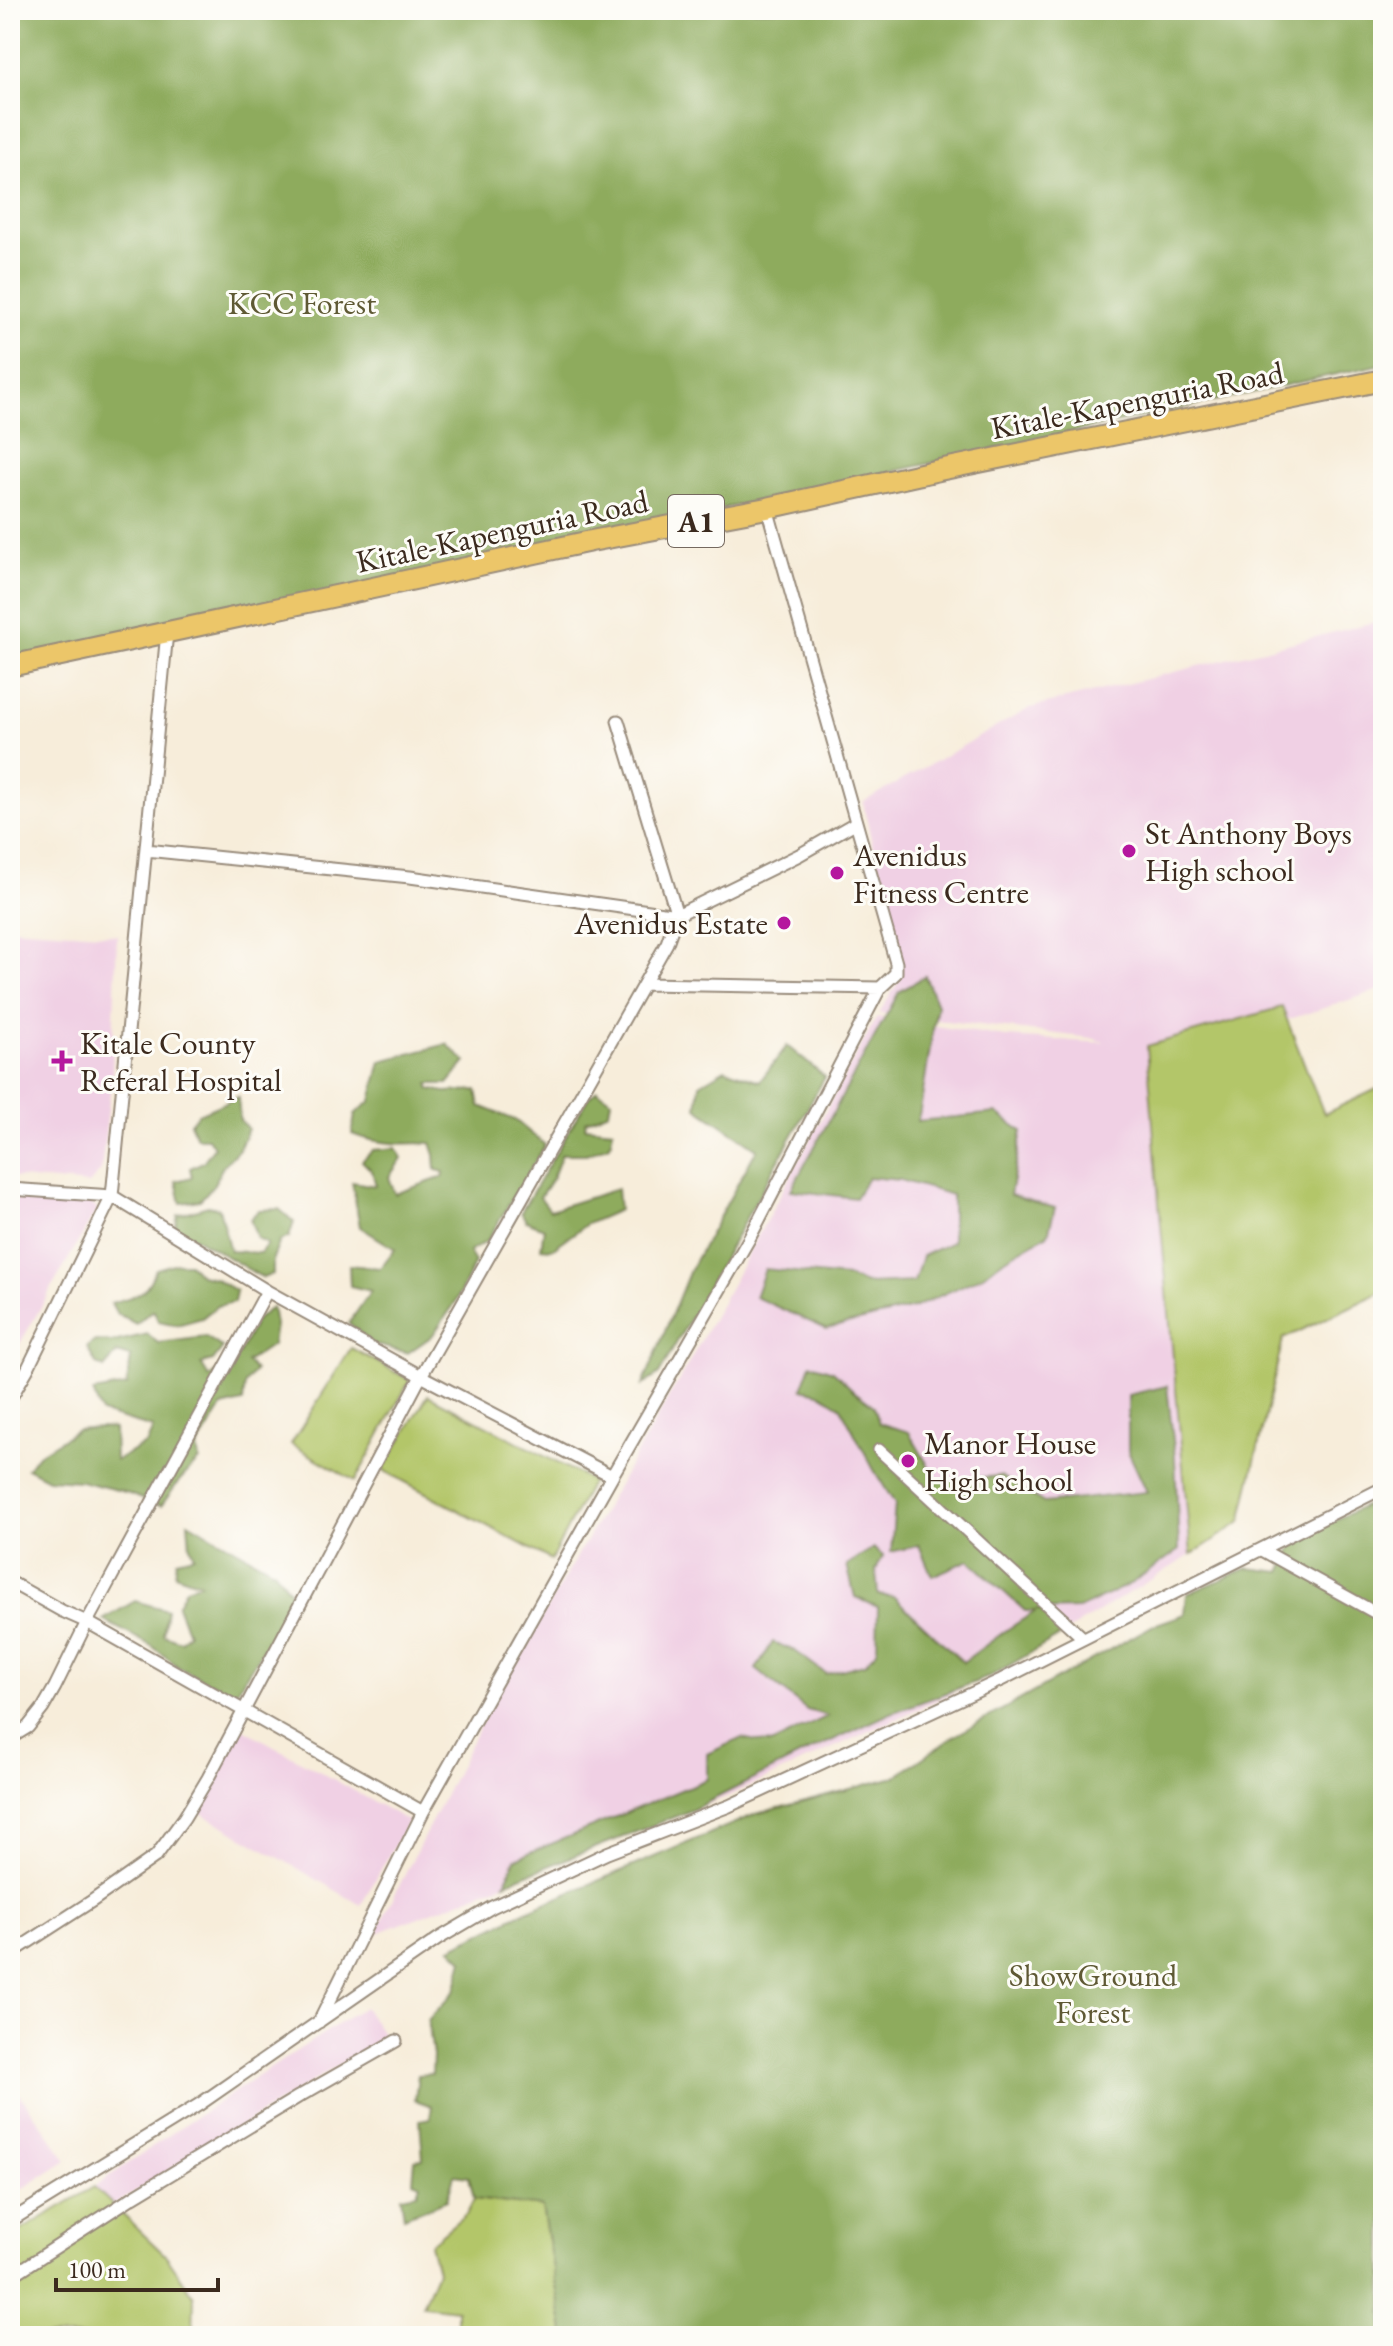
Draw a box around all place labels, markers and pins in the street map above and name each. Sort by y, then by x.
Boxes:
place label: St Anthony Boys High school [1145,812,1352,891]
place label: Avenidus Fitness Centre [852,834,1029,913]
marker: St Anthony Boys High school [1120,842,1138,860]
marker: Avenidus Fitness Centre [828,864,846,882]
place label: Avenidus Estate [573,902,768,944]
marker: Avenidus Estate [775,914,793,932]
place label: Kitale County Referal Hospital [80,1022,282,1101]
marker: Kitale County Referal Hospital [51,1050,73,1072]
place label: Manor House High school [924,1422,1096,1501]
marker: Manor House High school [899,1452,917,1470]

